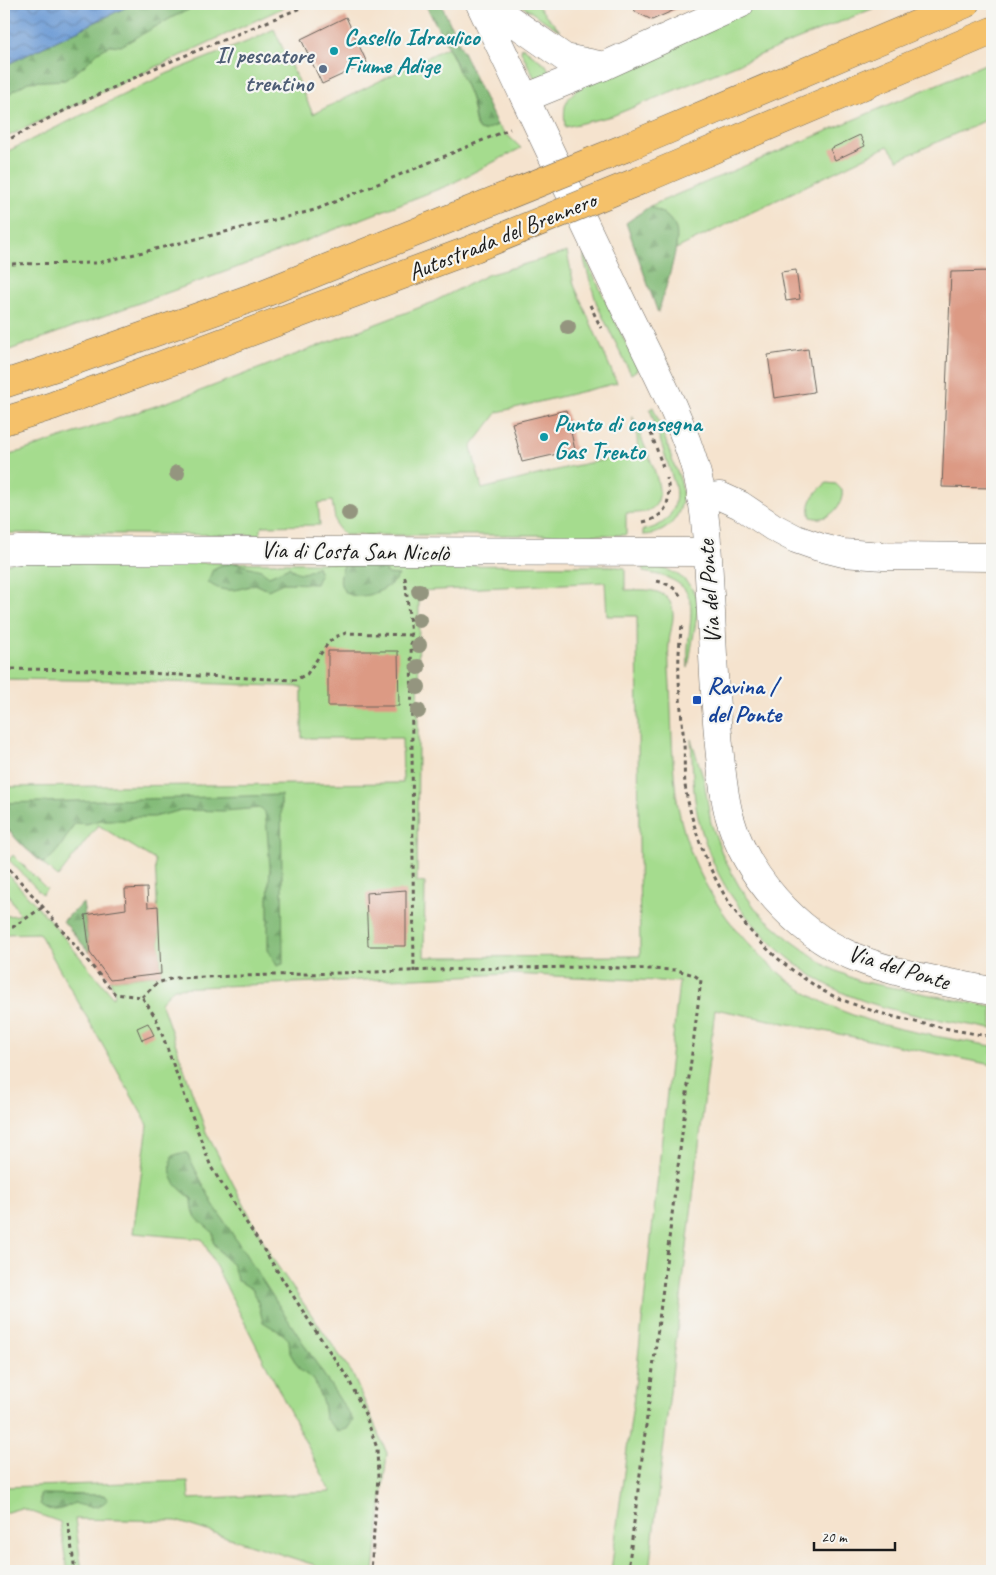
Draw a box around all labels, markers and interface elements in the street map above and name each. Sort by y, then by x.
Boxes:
place label: Casello Idraulico Fiume Adige [344,22,482,80]
place label: Il pescatore trentino [215,40,315,98]
marker: Casello Idraulico Fiume Adige [328,45,340,57]
marker: Il pescatore trentino [317,63,329,75]
street label: Autostrada del Brennero [404,184,603,287]
place label: Punto di consegna Gas Trento [554,408,704,466]
marker: Punto di consegna Gas Trento [538,431,550,443]
street label: Via di Costa San Nicolò [261,534,451,568]
street label: Via del Ponte [690,537,728,645]
place label: Ravina / del Ponte [707,671,783,729]
marker: Ravina / del Ponte [691,694,703,706]
street label: Via del Ponte [845,937,955,997]
scale bar [814,1520,895,1552]
text: 20 m [821,1528,848,1547]

